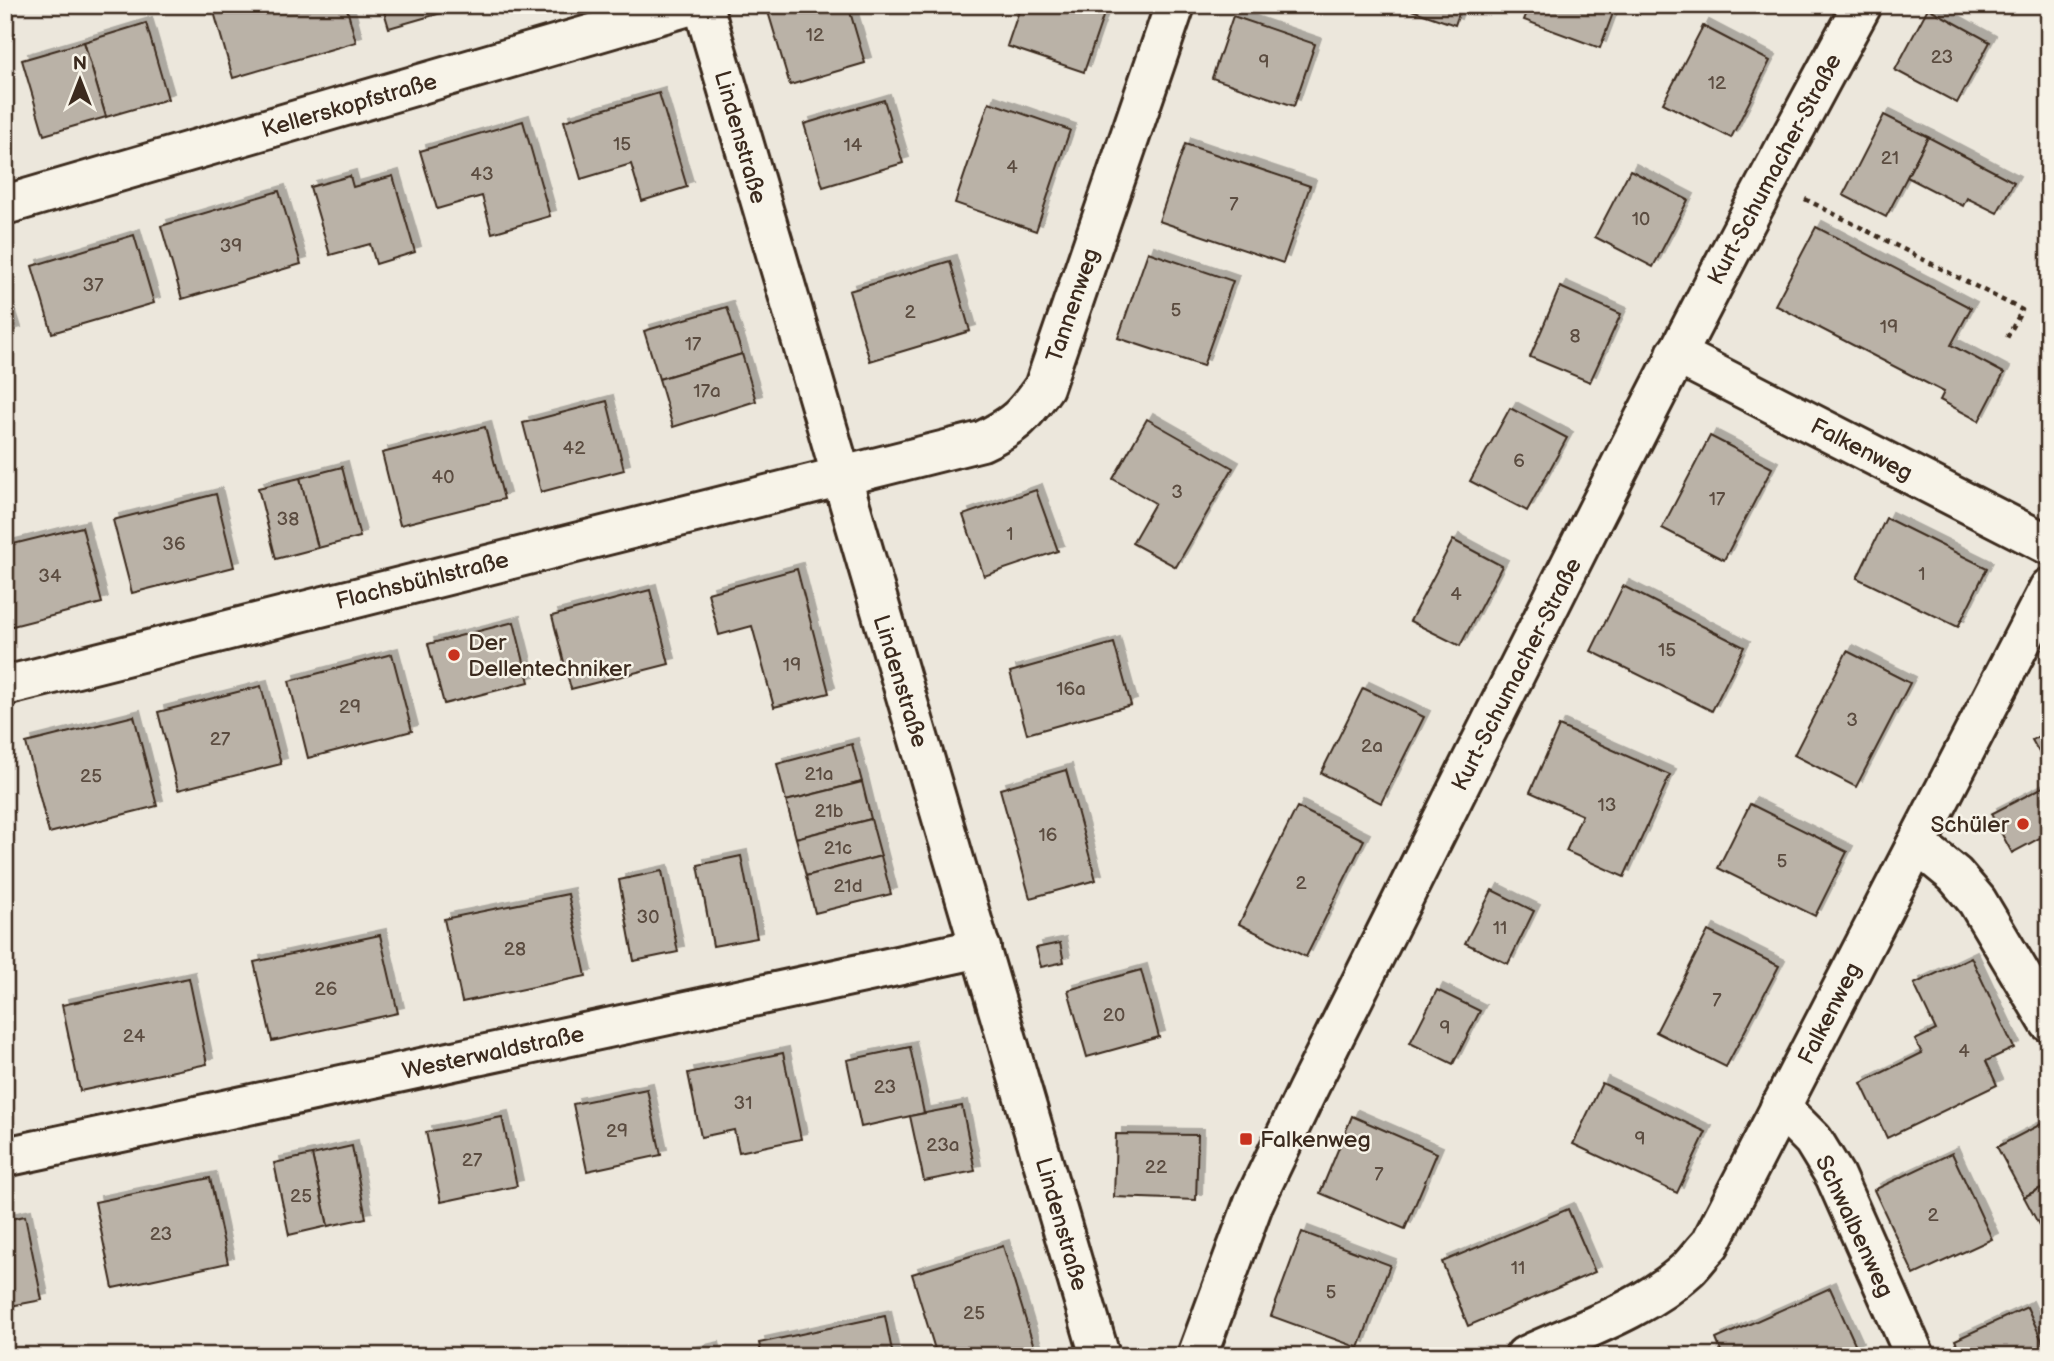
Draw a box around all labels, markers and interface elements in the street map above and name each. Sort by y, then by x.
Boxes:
house number: 12 [806,24,825,47]
north arrow [46,46,116,116]
house number: 23 [1931,46,1953,69]
street label: Kurt-Schumacher-Straße [1702,49,1848,290]
house number: 9 [1259,51,1269,74]
text: N [73,53,87,76]
street label: Lindenstraße [708,67,772,207]
street label: Kellerskopfstraße [258,68,440,144]
house number: 12 [1708,72,1727,95]
house number: 15 [613,133,631,156]
house number: 14 [844,134,863,157]
house number: 21 [1881,147,1899,170]
house number: 4 [1006,156,1018,179]
house number: 43 [470,163,494,186]
house number: 7 [1229,193,1239,216]
house number: 10 [1632,208,1650,231]
house number: 39 [220,235,242,258]
street label: Tannenweg [1040,245,1106,366]
house number: 37 [82,274,104,297]
house number: 5 [1171,299,1182,322]
house number: 2 [904,301,916,324]
house number: 19 [1880,316,1898,339]
house number: 8 [1569,325,1581,348]
house number: 17 [685,333,702,356]
house number: 17a [693,380,721,403]
street label: Falkenweg [1806,412,1917,487]
house number: 42 [563,437,586,460]
house number: 6 [1513,450,1525,473]
house number: 40 [432,466,454,489]
house number: 3 [1171,481,1183,504]
house number: 17 [1709,488,1726,511]
house number: 38 [277,508,299,531]
house number: 1 [1006,523,1014,546]
house number: 36 [162,533,186,556]
street label: Flachsbühlstraße [333,546,512,616]
street label: Kurt-Schumacher-Straße [1446,553,1588,796]
house number: 1 [1918,563,1926,586]
house number: 34 [38,565,62,588]
house number: 4 [1450,583,1462,606]
street label: Lindenstraße [867,612,933,751]
place label: Der Dellentechniker [468,629,632,683]
house number: 15 [1658,639,1676,662]
marker: Der Dellentechniker [446,647,462,663]
house number: 19 [783,654,801,677]
house number: 16a [1056,678,1086,701]
house number: 29 [339,696,361,719]
house number: 3 [1846,709,1858,732]
house number: 27 [210,728,231,751]
house number: 2a [1361,735,1383,758]
house number: 21a [804,763,834,786]
house number: 25 [80,765,102,788]
house number: 13 [1597,794,1617,817]
house number: 21b [815,800,844,823]
place label: Schüler [1930,811,2010,839]
marker: Schüler [2015,816,2031,832]
house number: 16 [1039,824,1057,847]
house number: 21c [824,837,852,860]
house number: 5 [1777,850,1788,873]
house number: 2 [1295,872,1307,895]
house number: 21d [833,875,863,898]
house number: 30 [637,906,659,929]
house number: 11 [1493,917,1507,940]
house number: 28 [504,938,526,961]
street label: Falkenweg [1792,958,1867,1069]
house number: 26 [315,978,337,1001]
house number: 7 [1712,989,1722,1012]
house number: 20 [1103,1004,1125,1027]
house number: 9 [1440,1017,1450,1040]
street label: Westerwaldstraße [400,1020,587,1086]
house number: 24 [123,1025,146,1048]
house number: 4 [1958,1040,1970,1063]
house number: 23 [874,1076,896,1099]
house number: 31 [733,1092,753,1115]
house number: 29 [606,1120,628,1143]
place label: Falkenweg [1260,1126,1371,1154]
house number: 9 [1635,1128,1645,1151]
marker: Falkenweg [1238,1131,1254,1147]
house number: 23a [926,1134,960,1157]
house number: 27 [462,1149,483,1172]
street label: Schwalbenweg [1809,1151,1899,1302]
street label: Lindenstraße [1029,1154,1093,1294]
house number: 22 [1145,1156,1168,1179]
house number: 7 [1374,1163,1384,1186]
house number: 25 [290,1185,312,1208]
house number: 2 [1927,1204,1939,1227]
house number: 23 [150,1223,172,1246]
house number: 11 [1511,1257,1525,1280]
house number: 5 [1326,1281,1337,1304]
house number: 25 [963,1302,985,1325]

